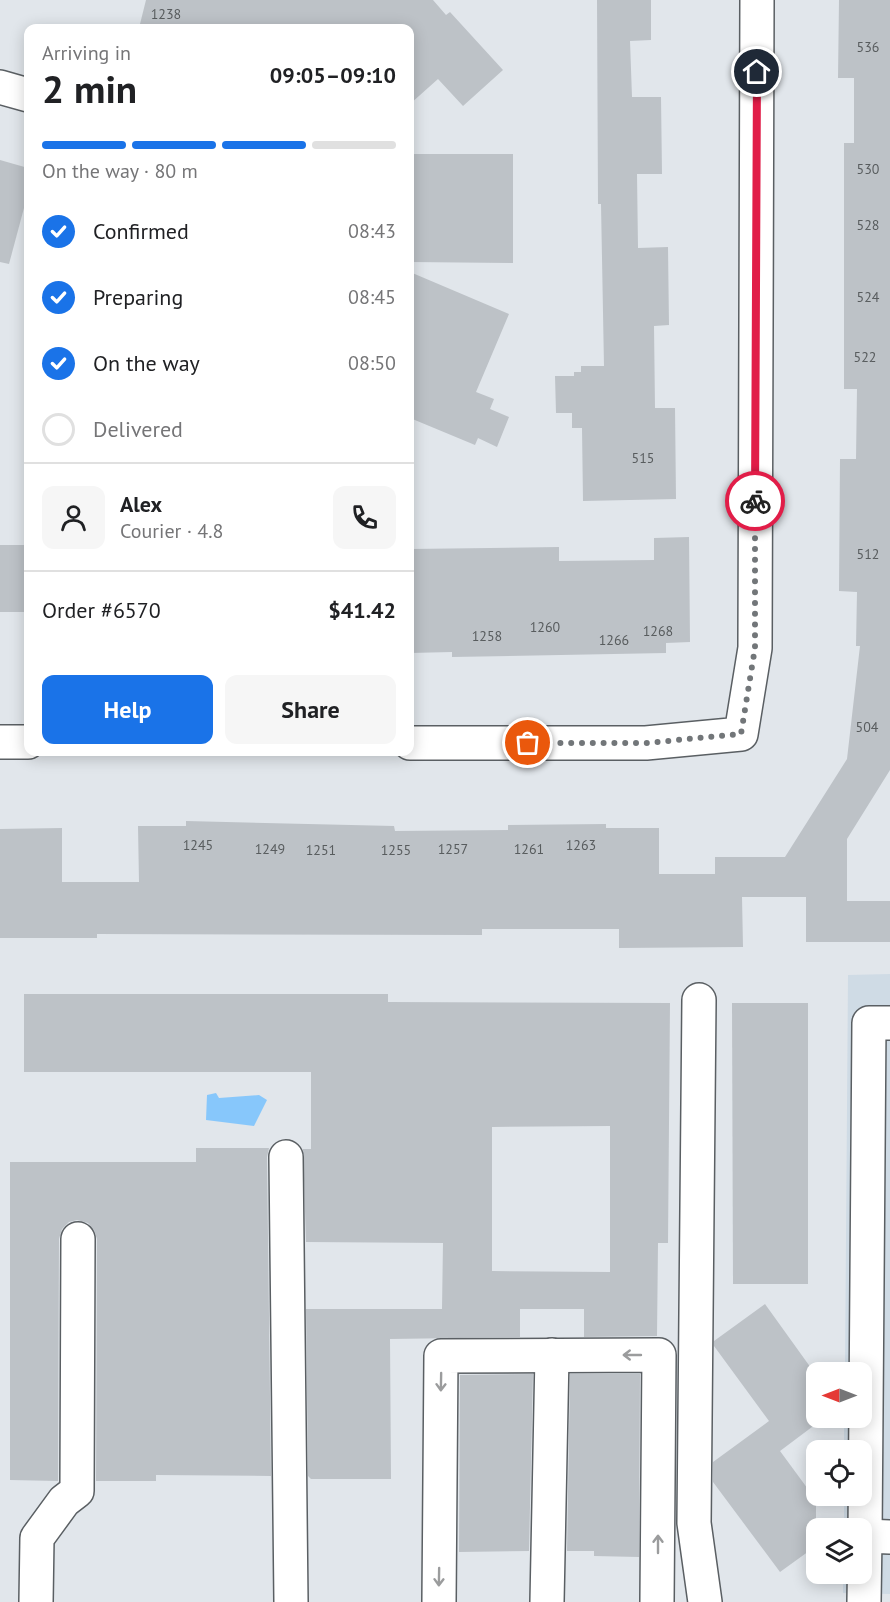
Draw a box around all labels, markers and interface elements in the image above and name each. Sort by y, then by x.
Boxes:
house number: 1238 [151,5,181,23]
house number: 536 [857,38,879,56]
text: Arriving in [42,40,131,66]
pin [731,46,782,97]
icon: home [740,55,773,88]
text: 09:05–09:10 [270,61,396,89]
text: 2 min [42,63,137,114]
text: On the way · 80 m [42,158,198,184]
house number: 530 [857,160,880,178]
icon: check [42,215,75,248]
house number: 528 [857,216,879,234]
text: Confirmed [93,217,189,245]
text: 08:43 [348,218,396,244]
icon: check [42,281,75,314]
text: Preparing [93,283,183,311]
text: 08:45 [348,284,396,310]
house number: 524 [857,288,880,306]
icon: check [42,347,75,380]
house number: 522 [854,348,876,366]
text: On the way [93,349,200,377]
text: 08:50 [348,350,396,376]
text: Delivered [93,415,183,443]
house number: 515 [632,449,654,467]
courier [725,471,785,531]
icon: bike [739,485,772,518]
button: person [42,486,105,549]
button: phone [333,486,396,549]
text: Alex [120,490,162,518]
text: Courier · 4.8 [120,518,223,544]
house number: 512 [857,545,879,563]
text: Order #6570 [42,596,161,624]
text: $41.42 [328,596,396,624]
house number: 1260 [530,618,561,636]
house number: 1268 [643,622,673,640]
house number: 1258 [472,627,502,645]
house number: 1266 [599,631,629,649]
button: Help [42,675,213,744]
button: Share [225,675,396,744]
pin [502,717,553,768]
house number: 504 [856,718,879,736]
icon: bag [511,726,544,759]
house number: 1245 [183,836,213,854]
house number: 1263 [566,836,596,854]
house number: 1249 [255,840,285,858]
house number: 1257 [438,840,468,858]
house number: 1261 [514,840,544,858]
house number: 1251 [306,841,336,859]
house number: 1255 [381,841,411,859]
one-way arrow [622,1349,642,1361]
north arrow [806,1362,872,1428]
map controls [806,1362,872,1584]
one-way arrow [435,1371,447,1391]
button: locate [806,1440,872,1506]
button: layers [806,1518,872,1584]
one-way arrow [652,1534,664,1554]
one-way arrow [433,1566,445,1586]

